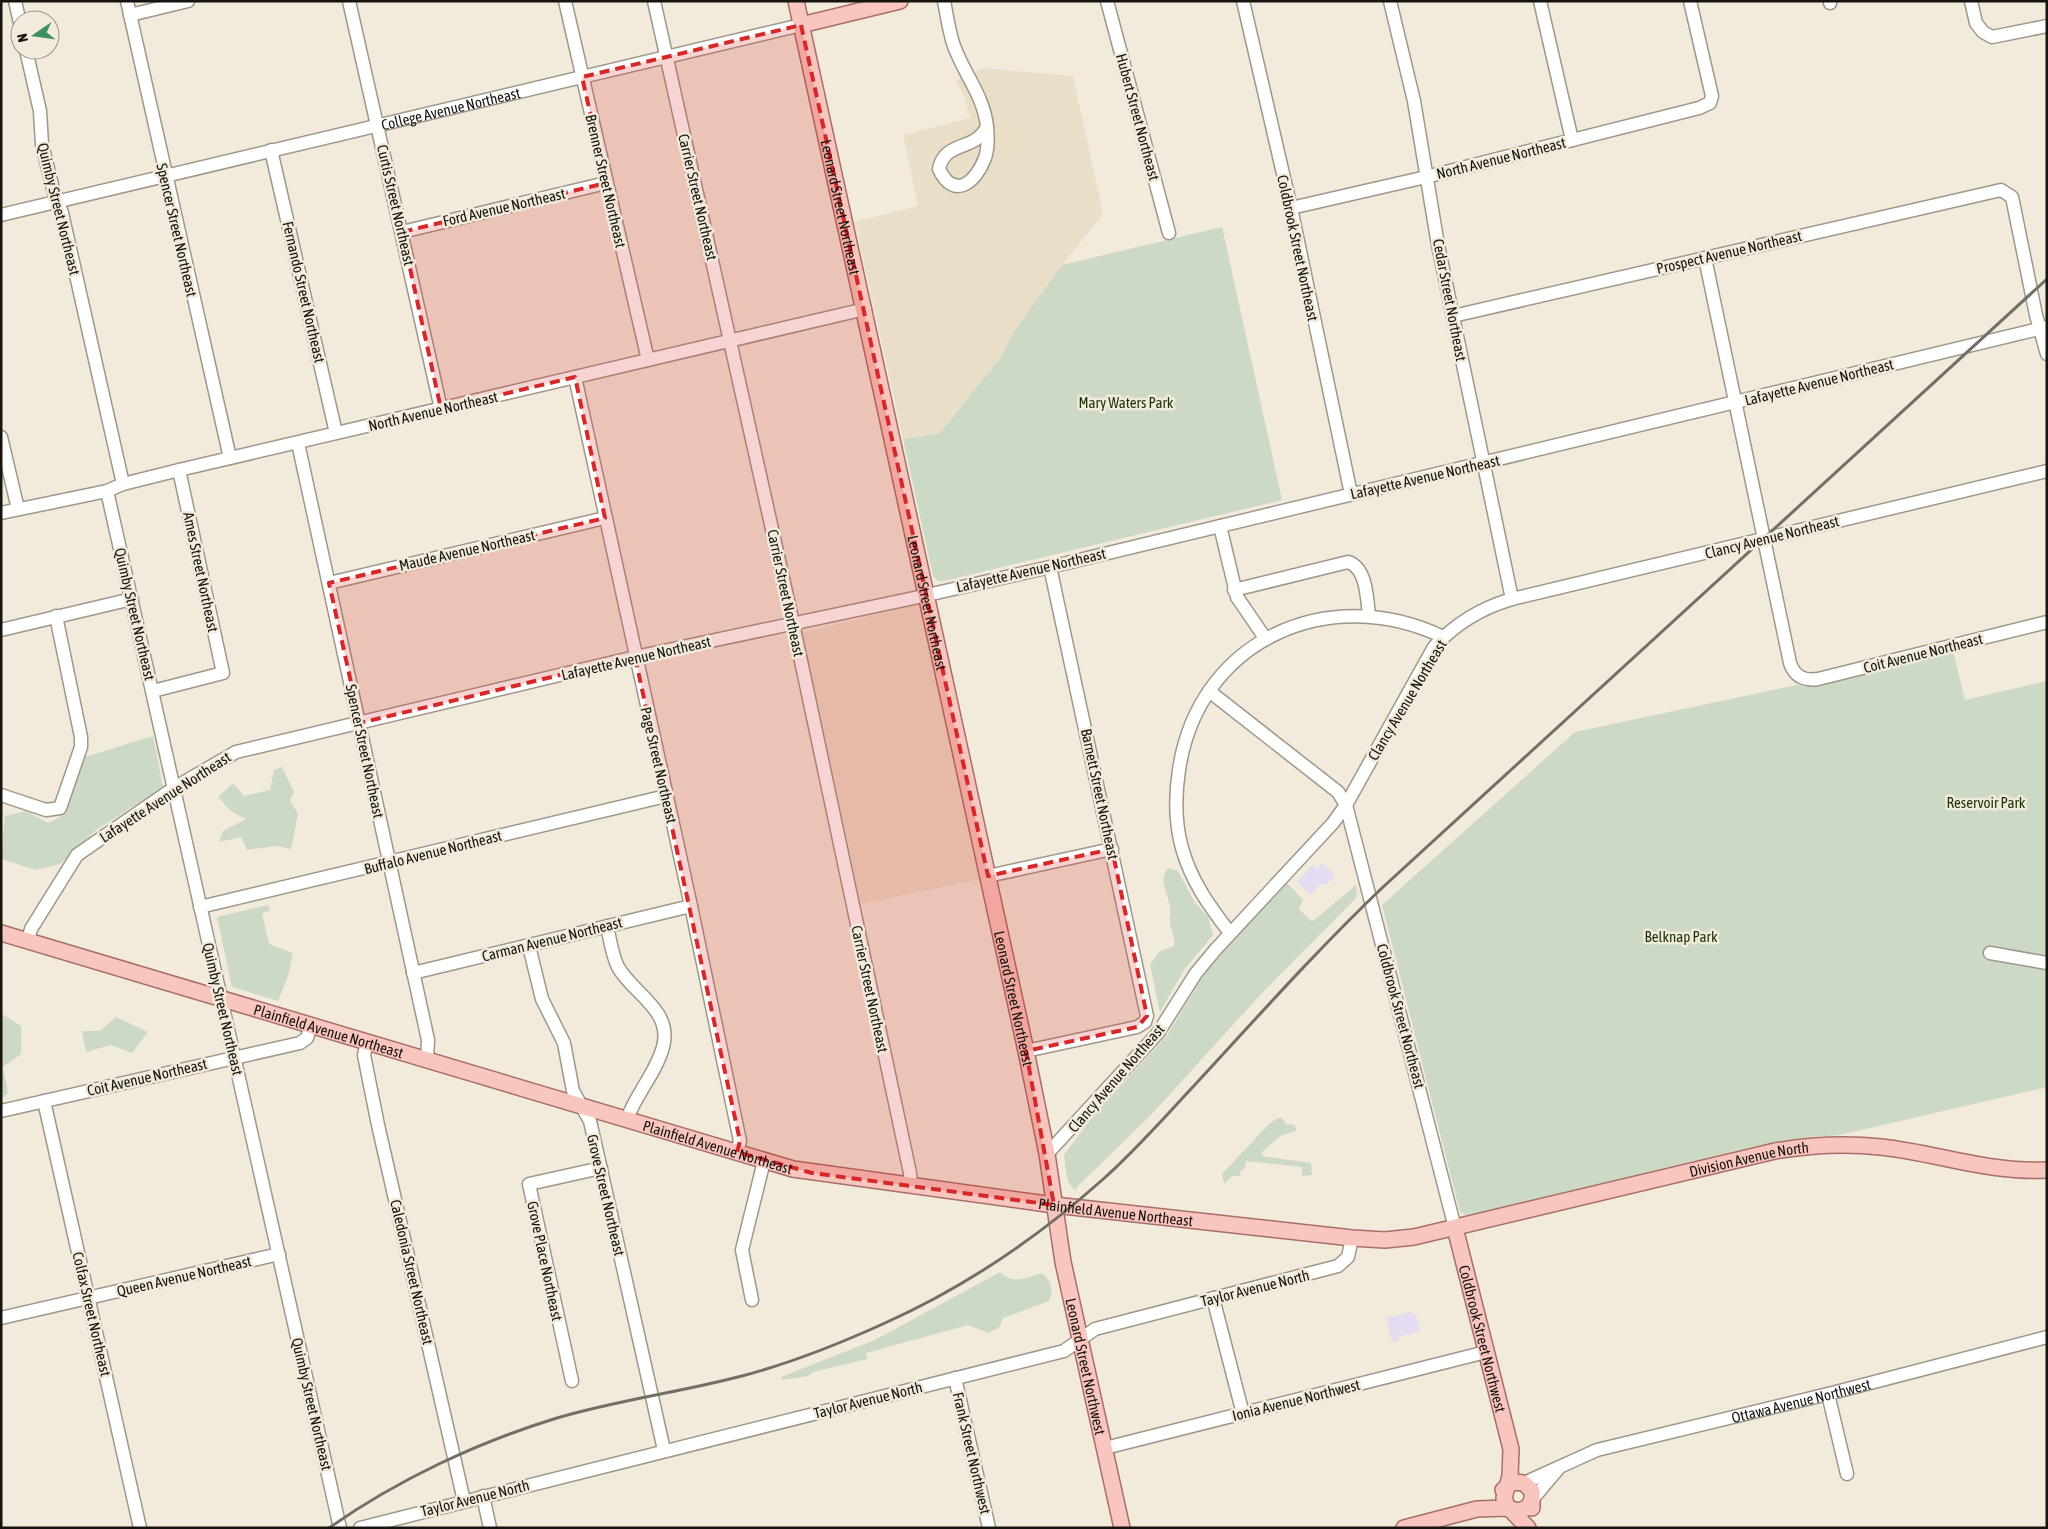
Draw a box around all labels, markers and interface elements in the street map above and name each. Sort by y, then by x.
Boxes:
north arrow [10,10,60,60]
text: N [14,32,31,44]
street label: Hubert Street Northeast [1113,52,1163,182]
street label: College Avenue Northeast [379,84,522,133]
street label: Brenner Street Northeast [582,113,630,249]
street label: Carrier Street Northeast [675,132,721,262]
street label: North Avenue Northeast [1435,134,1567,182]
street label: Leonard Street Northeast [818,138,864,276]
street label: Quimby Street Northeast [34,141,84,277]
street label: Curtis Street Northeast [374,143,418,267]
street label: Spencer Street Northeast [153,162,201,298]
street label: Coldbrook Street Northeast [1274,173,1322,323]
street label: Ford Avenue Northeast [441,185,567,229]
street label: Fernando Street Northeast [279,220,329,364]
street label: Prospect Avenue Northeast [1655,227,1803,277]
street label: Cedar Street Northeast [1430,237,1470,363]
street label: Lafayette Avenue Northeast [1743,355,1895,409]
street label: North Avenue Northeast [366,388,500,434]
park label: Mary Waters Park [1079,394,1174,411]
street label: Lafayette Avenue Northeast [1349,452,1501,502]
street label: Ames Street Northeast [180,510,222,634]
street label: Clancy Avenue Northeast [1703,512,1841,562]
street label: Maude Avenue Northeast [397,526,537,574]
street label: Carrier Street Northeast [764,528,808,658]
street label: Leonard Street Northeast [905,534,951,672]
street label: Lafayette Avenue Northeast [955,545,1107,595]
street label: Quimby Street Northeast [111,546,159,682]
street label: Coit Avenue Northeast [1862,630,1984,676]
street label: Lafayette Avenue Northeast [560,633,712,683]
street label: Clancy Avenue Northeast [1364,637,1450,763]
street label: Spencer Street Northeast [342,682,388,820]
street label: Page Street Northeast [637,705,681,825]
street label: Barnett Street Northeast [1078,727,1122,861]
street label: Lafayette Avenue Northeast [96,748,234,846]
park label: Reservoir Park [1947,794,2026,811]
street label: Buffalo Avenue Northeast [362,827,504,877]
street label: Carman Avenue Northeast [480,913,624,965]
street label: Carrier Street Northeast [848,924,892,1054]
park label: Belknap Park [1645,928,1718,945]
street label: Leonard Street Northeast [991,929,1037,1067]
street label: Quimby Street Northeast [199,941,247,1077]
street label: Coldbrook Street Northeast [1373,942,1429,1090]
street label: Plainfield Avenue Northeast [252,1000,406,1061]
street label: Clancy Avenue Northeast [1064,1021,1168,1135]
street label: Coit Avenue Northeast [85,1055,209,1099]
street label: Plainfield Avenue Northeast [641,1116,795,1177]
street label: Grove Street Northeast [584,1133,628,1257]
street label: Division Avenue North [1687,1138,1810,1180]
street label: Plainfield Avenue Northeast [1037,1194,1194,1229]
street label: Caledonia Street Northeast [387,1198,437,1346]
street label: Grove Place Northeast [524,1200,566,1322]
street label: Colfax Street Northeast [69,1250,115,1378]
street label: Queen Avenue Northeast [115,1252,253,1300]
street label: Coldbrook Street Northwest [1456,1263,1510,1414]
street label: Taylor Avenue North [1199,1266,1311,1310]
street label: Leonard Street Northwest [1063,1296,1110,1436]
street label: Quimby Street Northeast [288,1336,336,1472]
street label: Ottawa Avenue Northwest [1730,1375,1872,1426]
street label: Ionia Avenue Northwest [1230,1376,1362,1424]
street label: Taylor Avenue North [812,1378,924,1422]
street label: Frank Street Northwest [950,1390,994,1516]
street label: Taylor Avenue North [419,1476,531,1520]

